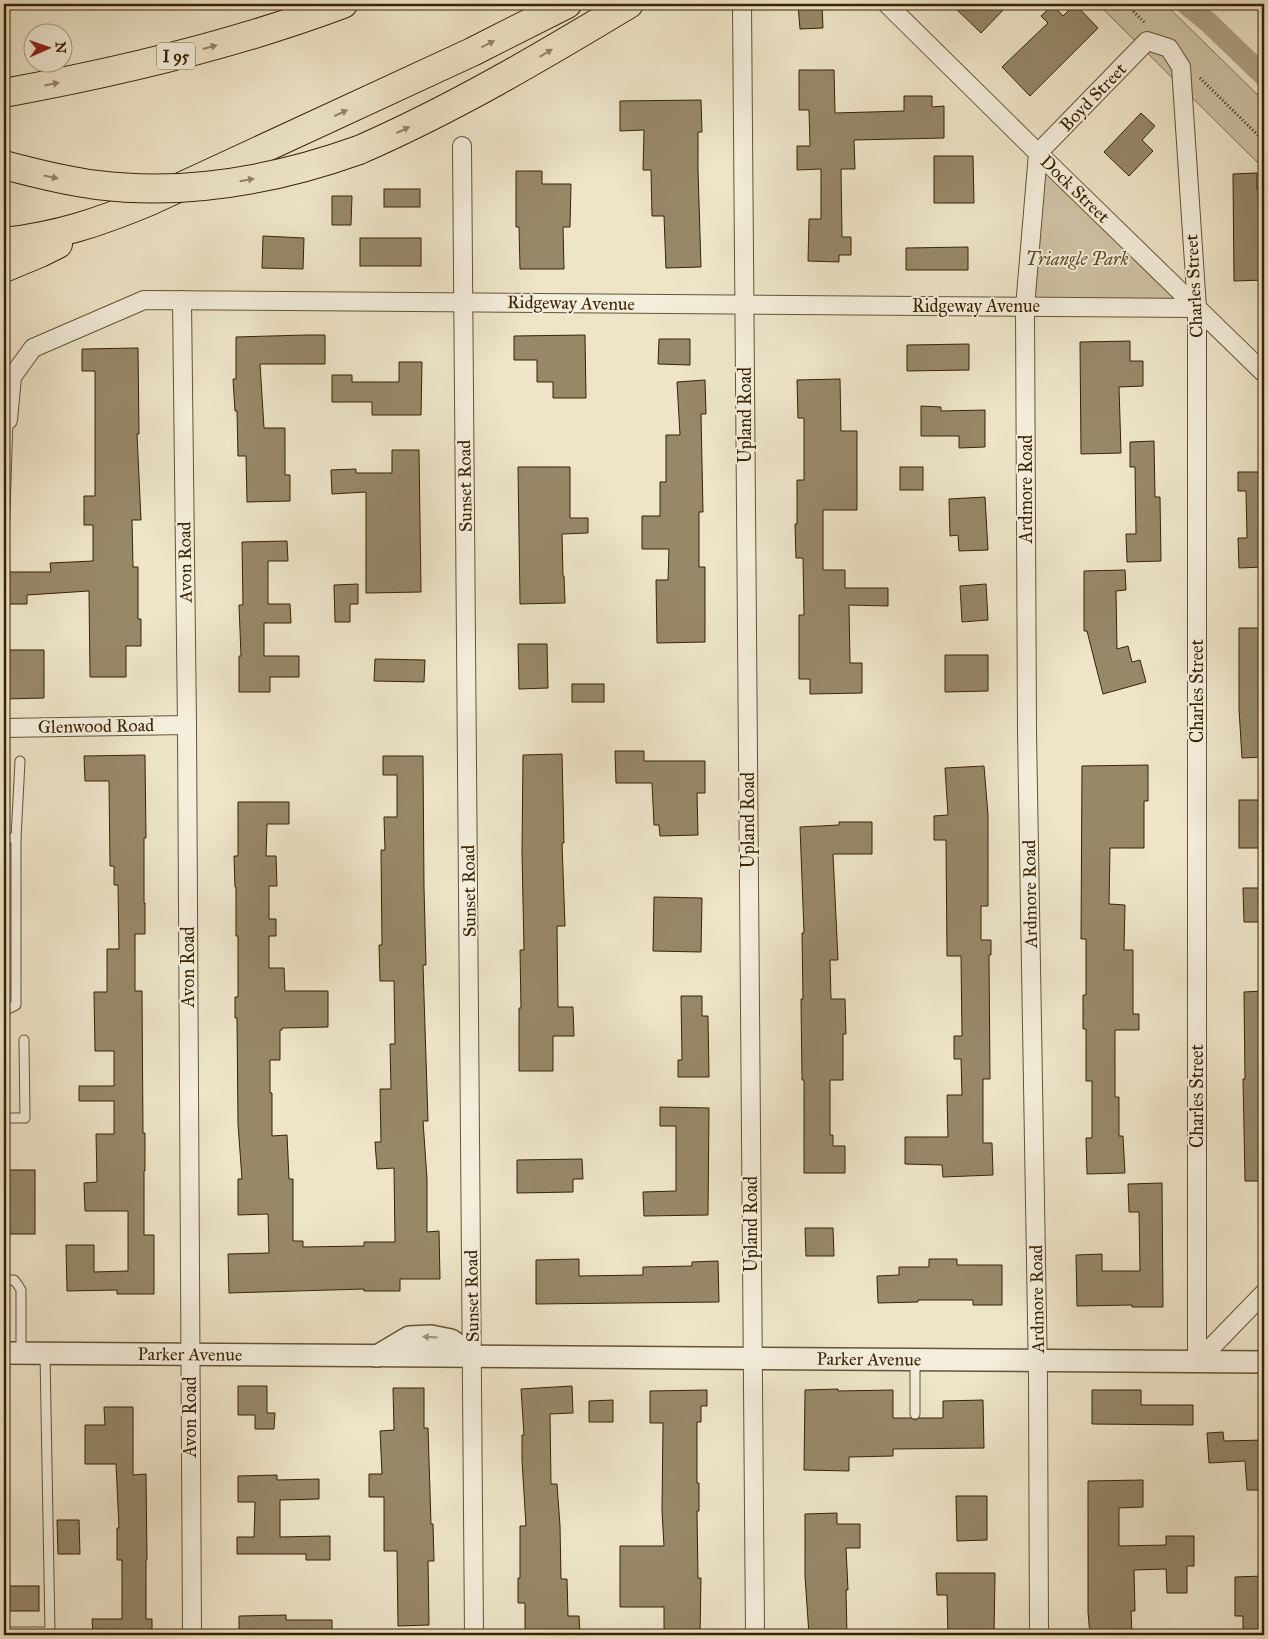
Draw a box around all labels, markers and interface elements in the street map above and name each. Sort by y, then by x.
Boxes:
north arrow [22,22,72,72]
one-way arrow [481,40,496,48]
text: N [52,41,69,54]
road number: I 95 [157,42,195,70]
one-way arrow [202,42,217,50]
one-way arrow [540,49,553,58]
street label: Boyd Street [1055,58,1132,136]
one-way arrow [44,80,60,88]
one-way arrow [334,109,348,117]
one-way arrow [396,126,411,135]
street label: Dock Street [1036,151,1115,228]
one-way arrow [43,173,59,181]
one-way arrow [240,176,256,184]
street label: Charles Street [1180,233,1208,339]
park label: Triangle Park [1025,248,1129,270]
street label: Ridgeway Avenue [507,291,635,316]
street label: Ridgeway Avenue [912,295,1040,318]
street label: Upland Road [734,367,756,463]
street label: Ardmore Road [1015,435,1037,544]
street label: Sunset Road [453,440,477,532]
street label: Avon Road [173,521,197,604]
street label: Charles Street [1186,638,1208,743]
street label: Glenwood Road [38,714,154,738]
street label: Upland Road [737,772,759,868]
street label: Ardmore Road [1018,840,1042,949]
street label: Sunset Road [457,845,481,937]
street label: Avon Road [177,926,199,1009]
street label: Charles Street [1186,1043,1208,1148]
street label: Upland Road [740,1176,762,1272]
street label: Ardmore Road [1025,1245,1049,1354]
street label: Sunset Road [460,1250,484,1342]
one-way arrow [422,1332,438,1340]
street label: Parker Avenue [138,1343,242,1366]
street label: Parker Avenue [817,1348,921,1371]
street label: Avon Road [179,1376,201,1459]

